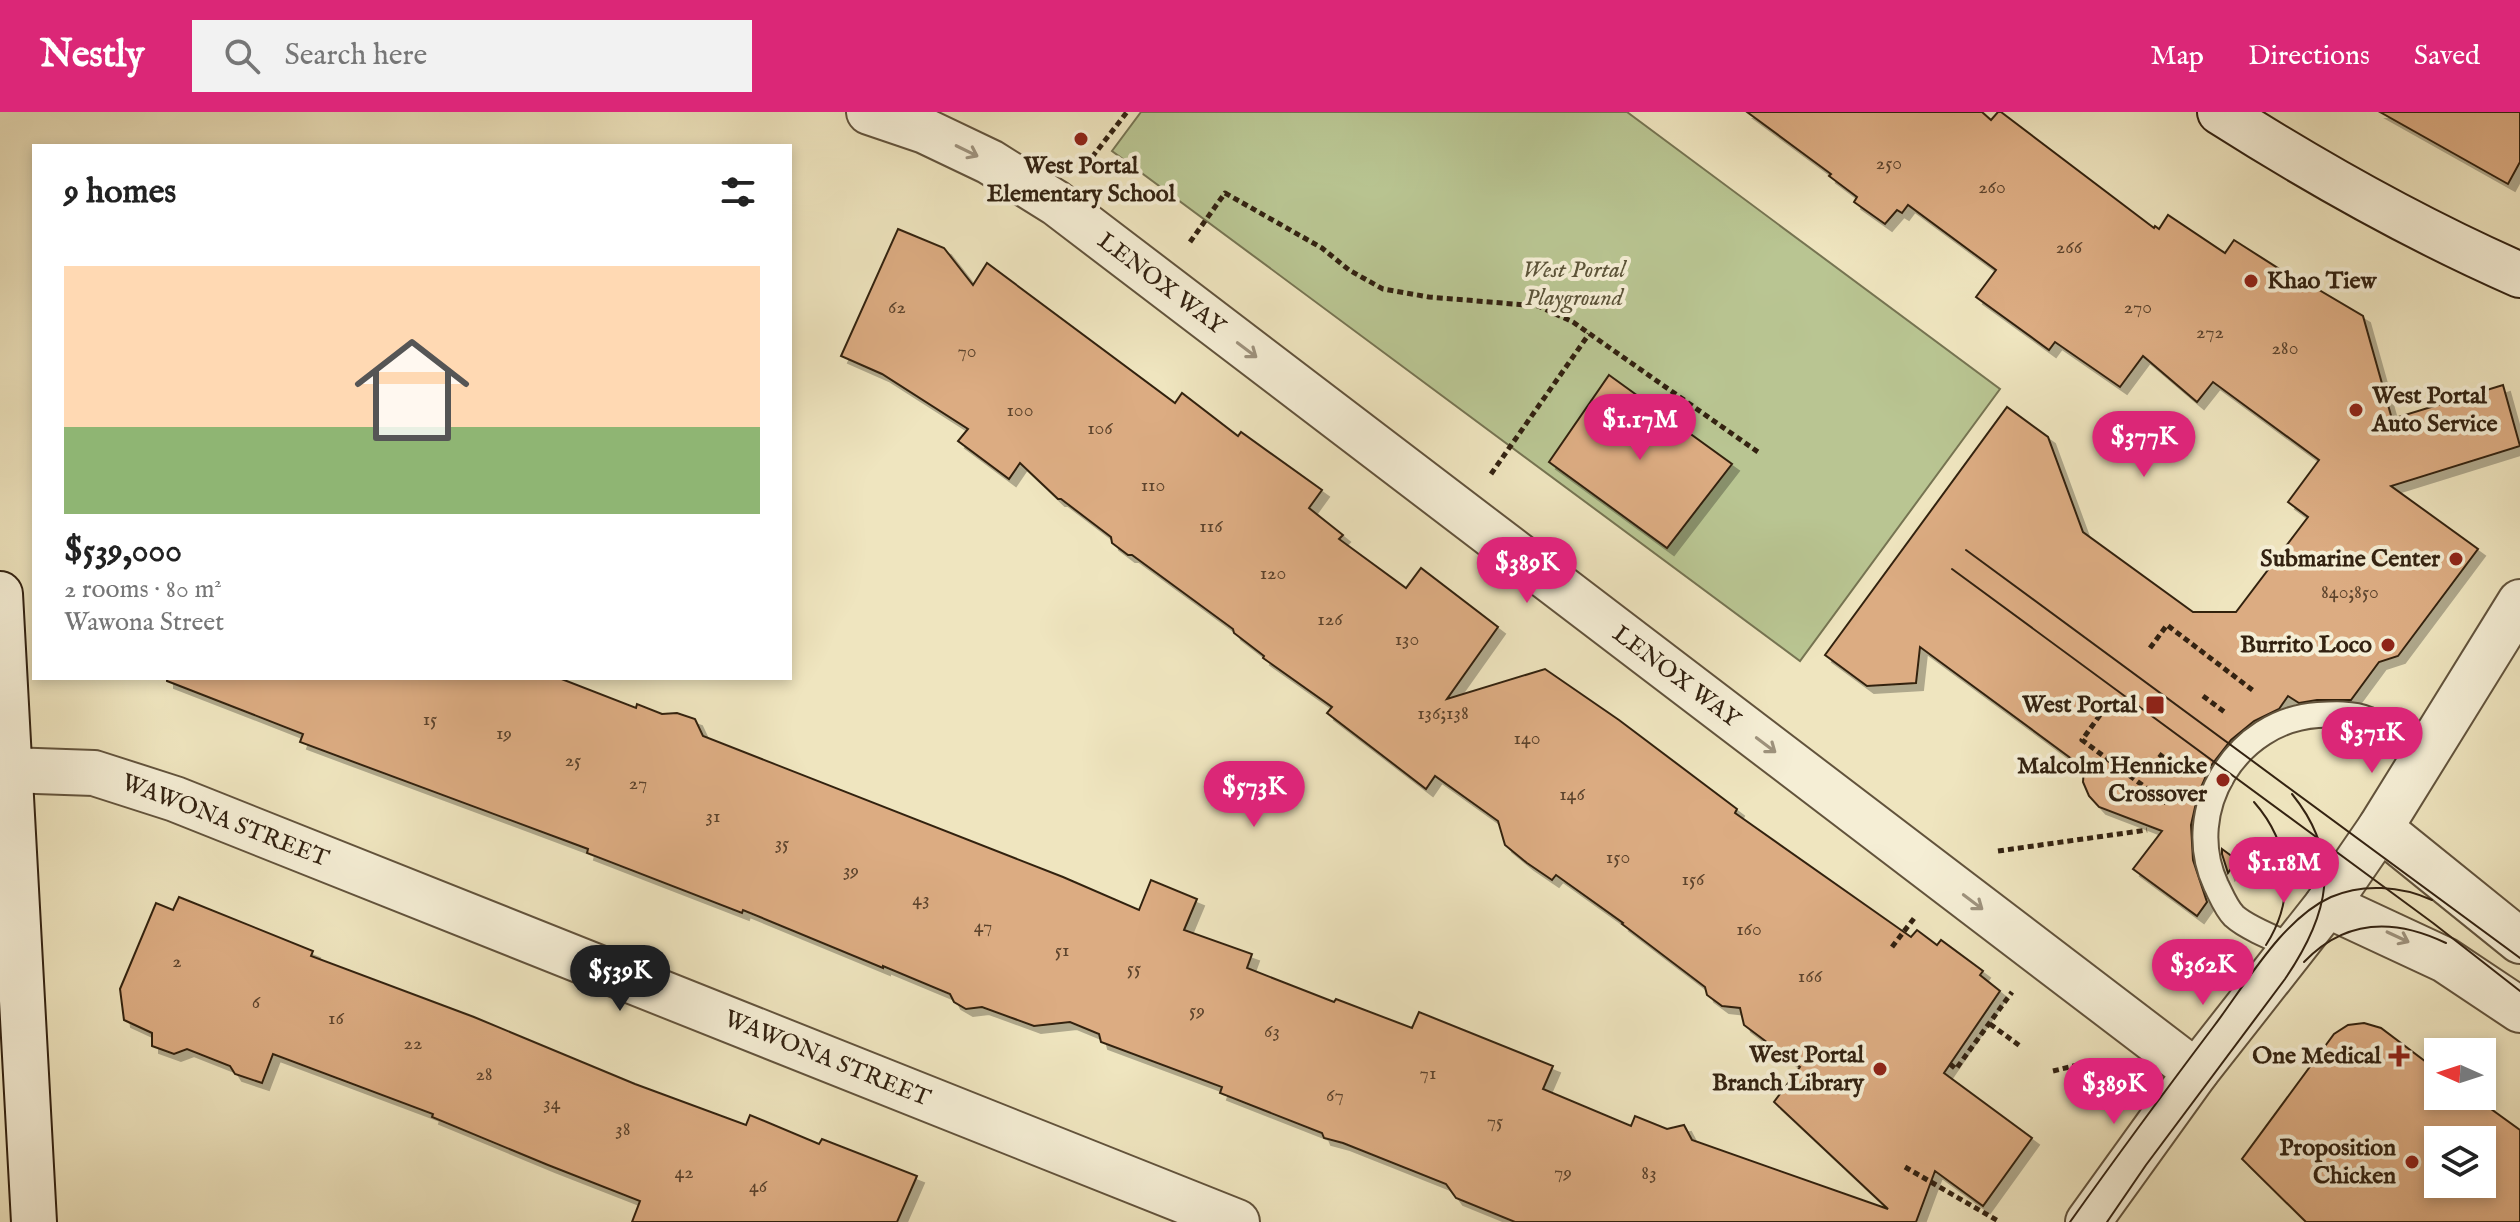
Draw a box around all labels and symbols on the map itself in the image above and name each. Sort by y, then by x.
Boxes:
marker: West Portal Elementary School [1072,130,1090,148]
one-way arrow [955,144,979,159]
place label: West Portal Elementary School [987,151,1176,210]
house number: 250 [1876,151,1902,176]
house number: 260 [1978,175,2006,200]
street label: LENOX WAY [1091,226,1232,343]
house number: 266 [2056,235,2083,260]
park label: West Portal Playground [1523,255,1628,314]
place label: Khao Tiew [2267,266,2377,297]
marker: Khao Tiew [2242,272,2260,290]
house number: 62 [888,295,906,320]
house number: 270 [2124,295,2152,320]
house number: 272 [2196,320,2224,345]
house number: 280 [2271,336,2299,361]
house number: 70 [957,339,977,364]
one-way arrow [1236,341,1257,358]
place label: West Portal Auto Service [2371,381,2497,440]
pin: $1.17M [1575,394,1705,462]
house number: 100 [1006,398,1034,423]
marker: West Portal Auto Service [2347,401,2365,419]
pin: $377K [2088,411,2200,479]
house number: 106 [1087,416,1113,441]
house number: 110 [1141,473,1165,498]
house number: 116 [1199,514,1223,539]
pin: $389K [1471,537,1583,605]
place label: Submarine Center [2260,544,2440,575]
marker: Submarine Center [2447,550,2465,568]
house number: 120 [1260,561,1286,586]
house number: 840;850 [2321,580,2379,605]
house number: 126 [1317,607,1343,632]
street label: LENOX WAY [1606,619,1747,736]
house number: 130 [1395,627,1419,652]
place label: Burrito Loco [2240,630,2372,661]
marker: Burrito Loco [2379,636,2397,654]
place label: West Portal [2021,690,2137,721]
marker: West Portal [2144,694,2166,716]
house number: 136;138 [1417,701,1469,726]
house number: 15 [423,707,437,732]
pin: $371K [2316,707,2428,775]
house number: 19 [496,721,512,746]
house number: 140 [1513,726,1541,751]
one-way arrow [1755,736,1776,753]
house number: 25 [565,748,581,773]
place label: Malcolm Hennicke Crossover [2017,751,2207,810]
pin: $573K [1198,761,1310,829]
street label: WAWONA STREET [117,767,334,875]
house number: 27 [629,771,647,796]
marker: Malcolm Hennicke Crossover [2214,771,2232,789]
house number: 146 [1559,782,1585,807]
house number: 31 [706,804,720,829]
house number: 35 [775,831,789,856]
pin: $1.18M [2219,837,2349,905]
house number: 150 [1606,845,1630,870]
house number: 39 [843,858,859,883]
house number: 156 [1681,867,1705,892]
house number: 43 [912,887,930,912]
one-way arrow [1961,894,1983,911]
house number: 47 [974,914,992,939]
house number: 160 [1736,917,1762,942]
one-way arrow [2386,930,2410,945]
house number: 51 [1055,938,1069,963]
pin: $362K [2147,939,2259,1007]
pin: $539K [564,945,676,1013]
house number: 2 [172,949,182,974]
house number: 55 [1127,956,1141,981]
house number: 166 [1798,964,1823,989]
house number: 6 [252,990,261,1015]
house number: 59 [1189,998,1205,1023]
street label: WAWONA STREET [719,1004,935,1115]
house number: 16 [328,1006,345,1031]
house number: 63 [1264,1019,1280,1044]
house number: 22 [404,1031,422,1056]
north arrow [2424,1038,2496,1110]
place label: West Portal Branch Library [1712,1040,1865,1099]
place label: One Medical [2252,1041,2381,1072]
marker: One Medical [2388,1045,2410,1067]
pin: $389K [2058,1058,2170,1126]
marker: West Portal Branch Library [1871,1060,1889,1078]
house number: 71 [1420,1061,1436,1086]
house number: 28 [475,1062,493,1087]
house number: 67 [1326,1083,1344,1108]
house number: 34 [543,1091,561,1116]
house number: 75 [1487,1109,1503,1134]
house number: 38 [615,1117,631,1142]
place label: Proposition Chicken [2279,1133,2396,1192]
marker: Proposition Chicken [2403,1153,2421,1171]
house number: 42 [674,1160,694,1185]
house number: 79 [1554,1160,1572,1185]
house number: 83 [1641,1161,1657,1186]
house number: 46 [749,1174,768,1199]

